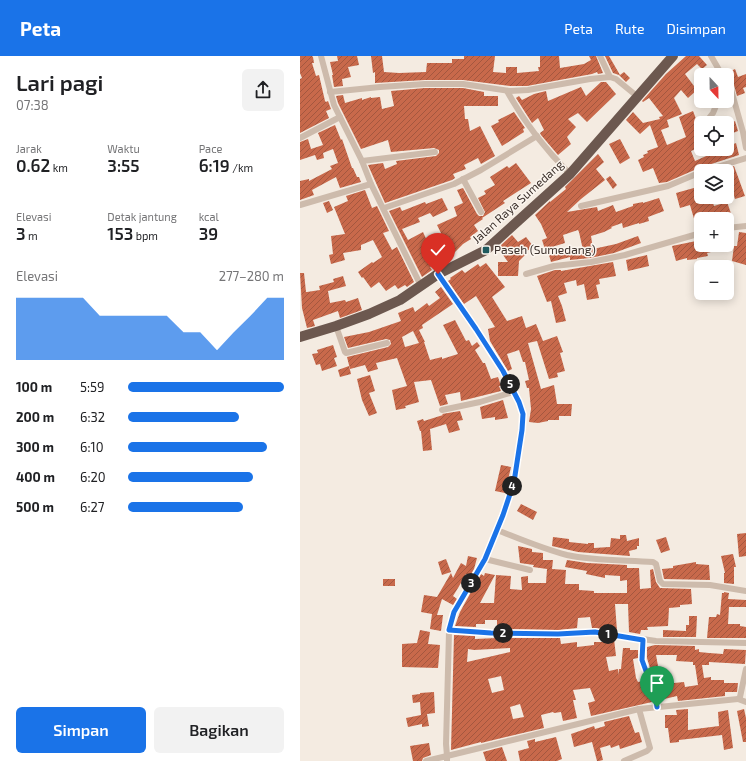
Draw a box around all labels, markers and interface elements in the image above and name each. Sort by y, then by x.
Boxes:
text: Peta [20,17,61,40]
text: Peta [564,20,593,37]
text: Rute [615,20,644,37]
text: Disimpan [666,20,726,37]
north arrow [694,68,734,108]
map controls [694,68,734,300]
text: Lari pagi [16,69,103,95]
button: share [242,69,284,111]
text: 07:38 [16,97,49,113]
button: locate [694,116,734,156]
text: Jarak [16,142,42,155]
text: Waktu [107,142,140,155]
text: Pace [199,142,222,155]
text: 0.62 [16,155,50,175]
text: 3:55 [107,155,140,175]
text: 6:19 [199,155,230,175]
street label: Jalan Raya Sumedang [469,156,566,246]
text: km [50,161,68,174]
text: /km [230,161,253,174]
button: layers [694,164,734,204]
text: Elevasi [16,210,51,223]
text: Detak jantung [107,210,177,223]
text: kcal [199,210,219,223]
button: + [694,212,734,252]
text: 3 [16,223,26,243]
text: 153 [107,223,133,243]
text: 39 [199,223,218,243]
text: m [26,229,38,242]
text: bpm [133,229,158,242]
pin [421,233,455,274]
icon: check [427,239,449,261]
place label: Paseh (Sumedang) [494,242,596,256]
marker: Paseh (Sumedang) [481,245,491,255]
button: − [694,260,734,300]
text: Elevasi [16,268,58,284]
text: 277–280 m [219,268,284,284]
pin: 5 [500,374,520,394]
text: 5 [507,377,513,390]
text: 100 m [16,379,52,395]
text: 5:59 [80,379,104,395]
text: 200 m [16,409,54,425]
text: 6:32 [80,409,105,425]
text: 300 m [16,439,54,455]
text: 6:10 [80,439,104,455]
text: 400 m [16,469,55,485]
text: 6:20 [80,469,106,485]
pin: 4 [502,476,522,496]
text: 4 [508,479,516,492]
text: 500 m [16,499,54,515]
text: 6:27 [80,499,104,515]
pin: 3 [461,573,481,593]
text: 3 [468,576,474,589]
pin: 2 [493,623,513,643]
pin: 1 [598,624,618,644]
text: 2 [500,626,506,639]
text: 1 [606,627,610,640]
pin [640,666,674,707]
icon: arrive [646,672,668,694]
button: Simpan [16,707,146,753]
button: Bagikan [154,707,284,753]

